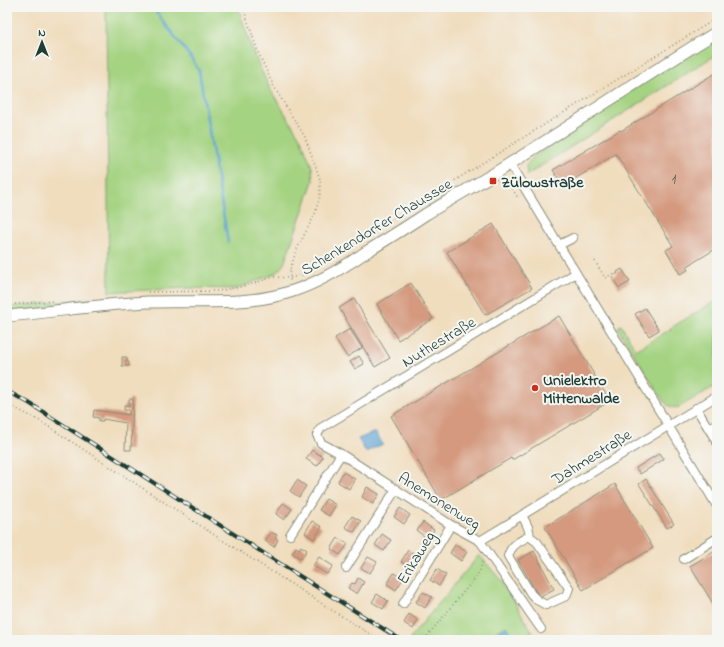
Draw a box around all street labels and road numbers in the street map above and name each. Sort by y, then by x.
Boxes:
street label: Schenkendorfer Chaussee [297,173,458,282]
street label: Nuthestraße [397,311,481,374]
street label: Dahmestraße [547,423,637,492]
street label: Anemonenweg [393,467,485,537]
street label: Erikaweg [391,527,442,589]

